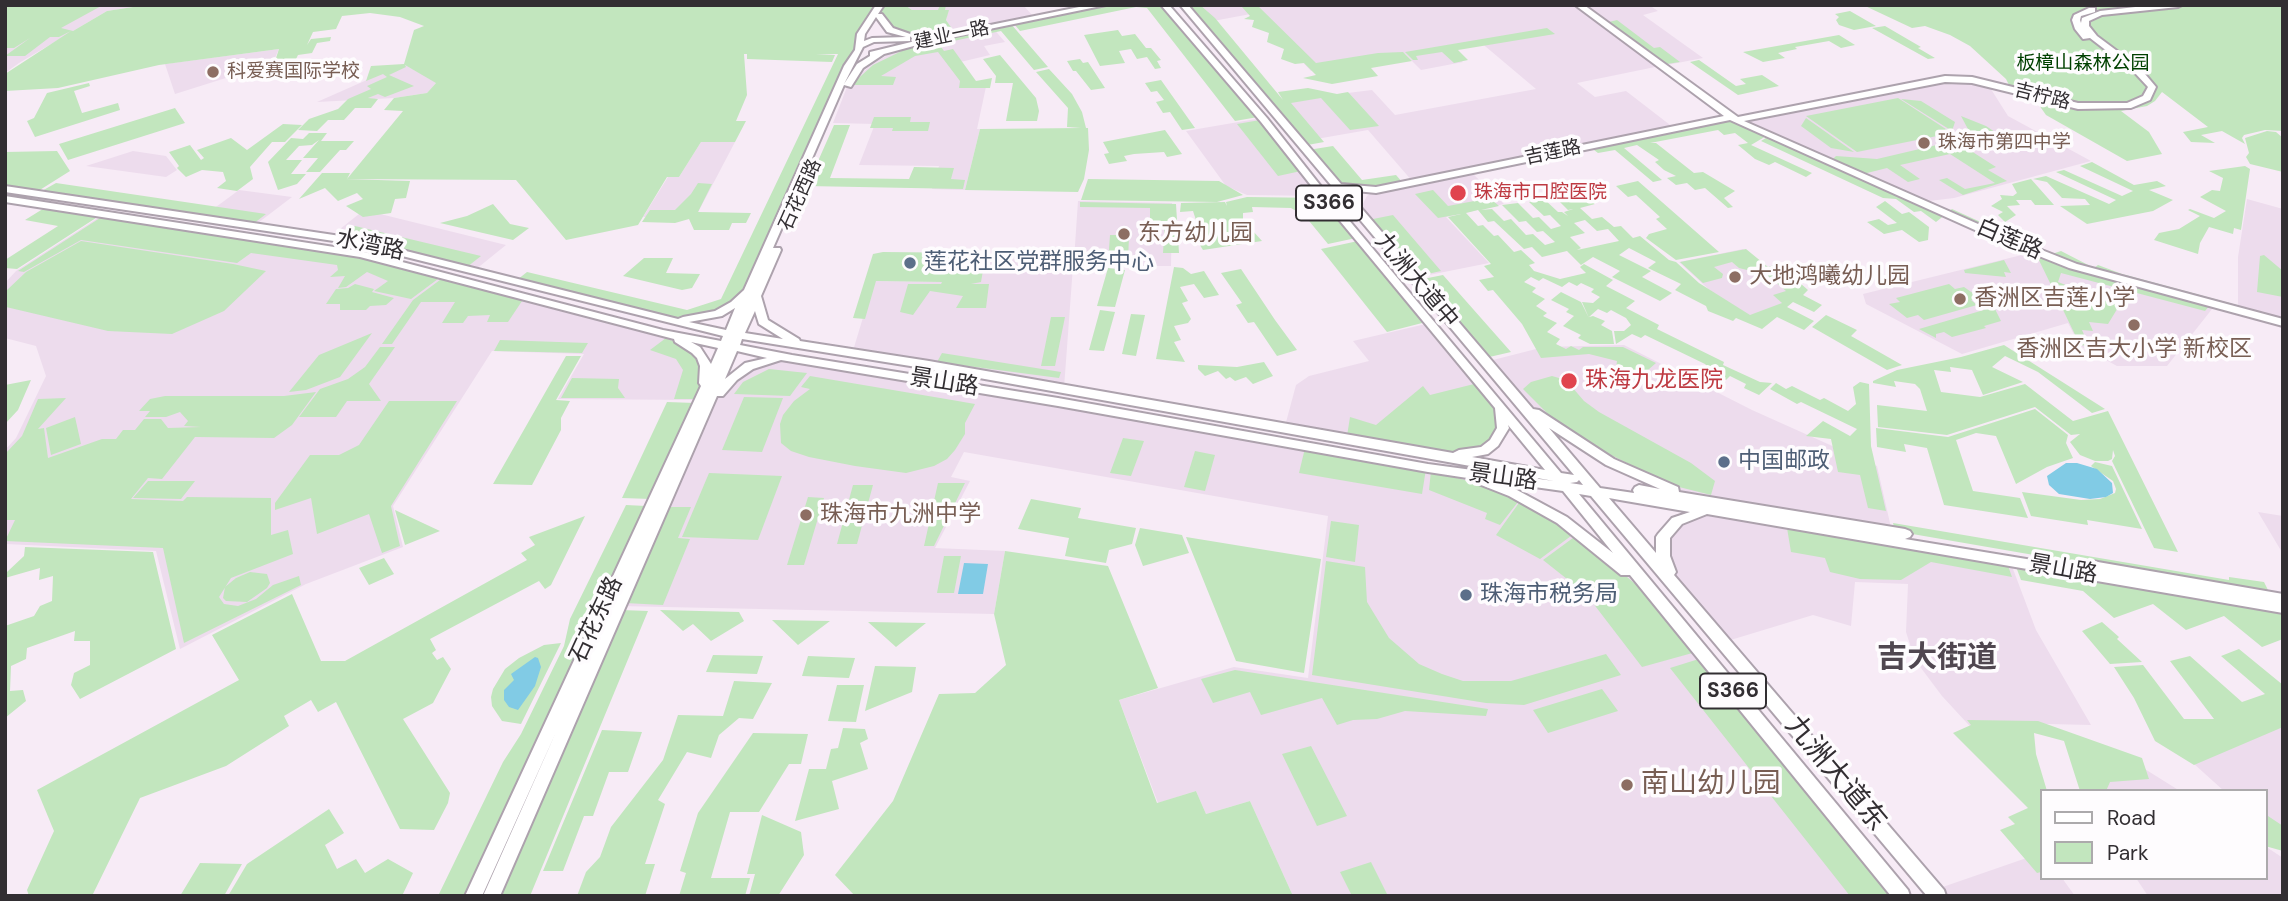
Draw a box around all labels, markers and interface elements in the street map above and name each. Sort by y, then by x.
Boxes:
street label: 建业一路 [912,17,992,55]
park label: 板樟山森林公园 [2017,53,2149,75]
place label: 科爱赛国际学校 [227,61,360,83]
marker: 科爱赛国际学校 [205,64,221,80]
street label: 吉柠路 [2012,79,2072,115]
place label: 珠海市第四中学 [1938,132,2071,154]
marker: 珠海市第四中学 [1916,135,1932,151]
street label: 吉莲路 [1523,136,1583,170]
street label: 石花西路 [775,156,827,234]
place label: 珠海市口腔医院 [1474,182,1607,204]
marker: 珠海市口腔医院 [1448,183,1468,203]
road number: S366 [1296,186,1362,220]
street label: 白莲路 [1972,214,2046,266]
place label: 东方幼儿园 [1138,220,1253,248]
street label: 水湾路 [333,225,407,267]
marker: 东方幼儿园 [1116,226,1132,242]
street label: 九洲大道中 [1368,228,1464,334]
place label: 莲花社区党群服务中心 [924,249,1154,277]
marker: 莲花社区党群服务中心 [902,255,918,271]
place label: 大地鸿曦幼儿园 [1749,263,1910,291]
marker: 大地鸿曦幼儿园 [1727,269,1743,285]
place label: 香洲区吉莲小学 [1974,285,2135,313]
marker: 香洲区吉莲小学 [1952,291,1968,307]
marker: 香洲区吉大小学 新校区 [2126,317,2142,333]
place label: 香洲区吉大小学 新校区 [2016,336,2252,364]
street label: 景山路 [908,364,980,402]
place label: 珠海九龙医院 [1585,367,1723,395]
marker: 珠海九龙医院 [1559,371,1579,391]
place label: 中国邮政 [1738,448,1830,476]
marker: 中国邮政 [1716,454,1732,470]
street label: 景山路 [1467,460,1539,496]
place label: 珠海市九洲中学 [820,501,981,529]
marker: 珠海市九洲中学 [798,507,814,523]
street label: 景山路 [2027,550,2099,590]
street label: 石花东路 [565,572,629,668]
place label: 珠海市税务局 [1480,581,1618,609]
marker: 珠海市税务局 [1458,587,1474,603]
district label: 吉大街道 [1877,641,1997,677]
road number: S366 [1700,674,1766,708]
street label: 九洲大道东 [1777,710,1893,838]
place label: 南山幼儿园 [1641,768,1781,802]
marker: 南山幼儿园 [1619,777,1635,793]
legend [2039,789,2267,880]
text: Road [2107,804,2156,832]
text: Park [2107,839,2148,867]

